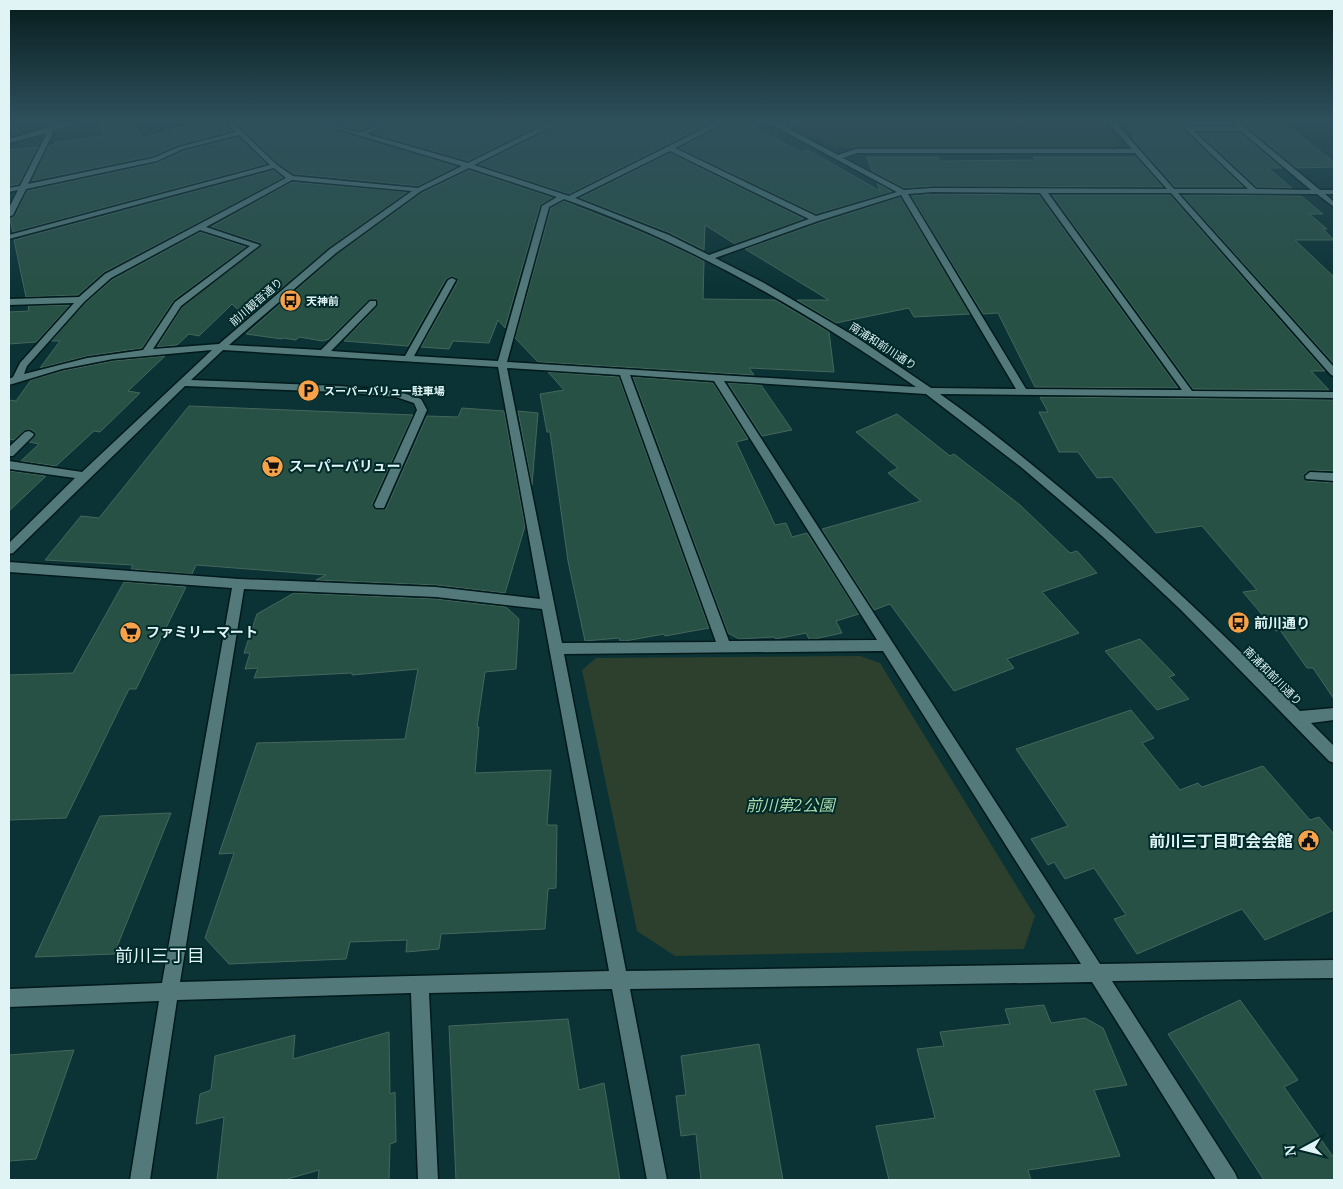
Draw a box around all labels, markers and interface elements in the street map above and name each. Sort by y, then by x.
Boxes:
street label: 前川観音通り [226,274,285,329]
bus stop icon: 天神前 [278,289,302,313]
place label: 天神前 [306,293,339,308]
street label: 南浦和前川通り [847,318,920,373]
parking icon: スーパーバリュー駐車場 [296,379,320,403]
place label: スーパーバリュー駐車場 [324,383,445,398]
supermarket icon: スーパーバリュー [261,454,285,478]
place label: スーパーバリュー [289,456,401,475]
bus stop icon: 前川通り [1226,611,1250,635]
place label: 前川通り [1254,613,1310,632]
supermarket icon: ファミリーマート [118,620,142,644]
place label: ファミリーマート [146,622,258,641]
street label: 南浦和前川通り [1241,643,1306,708]
park label: 前川第2公園 [746,794,836,816]
public building icon: 前川三丁目町会会館 [1297,829,1321,853]
place label: 前川三丁目町会会館 [1149,830,1293,852]
district label: 前川三丁目 [115,943,205,967]
north arrow [1278,1124,1328,1174]
text: N [1279,1144,1300,1157]

